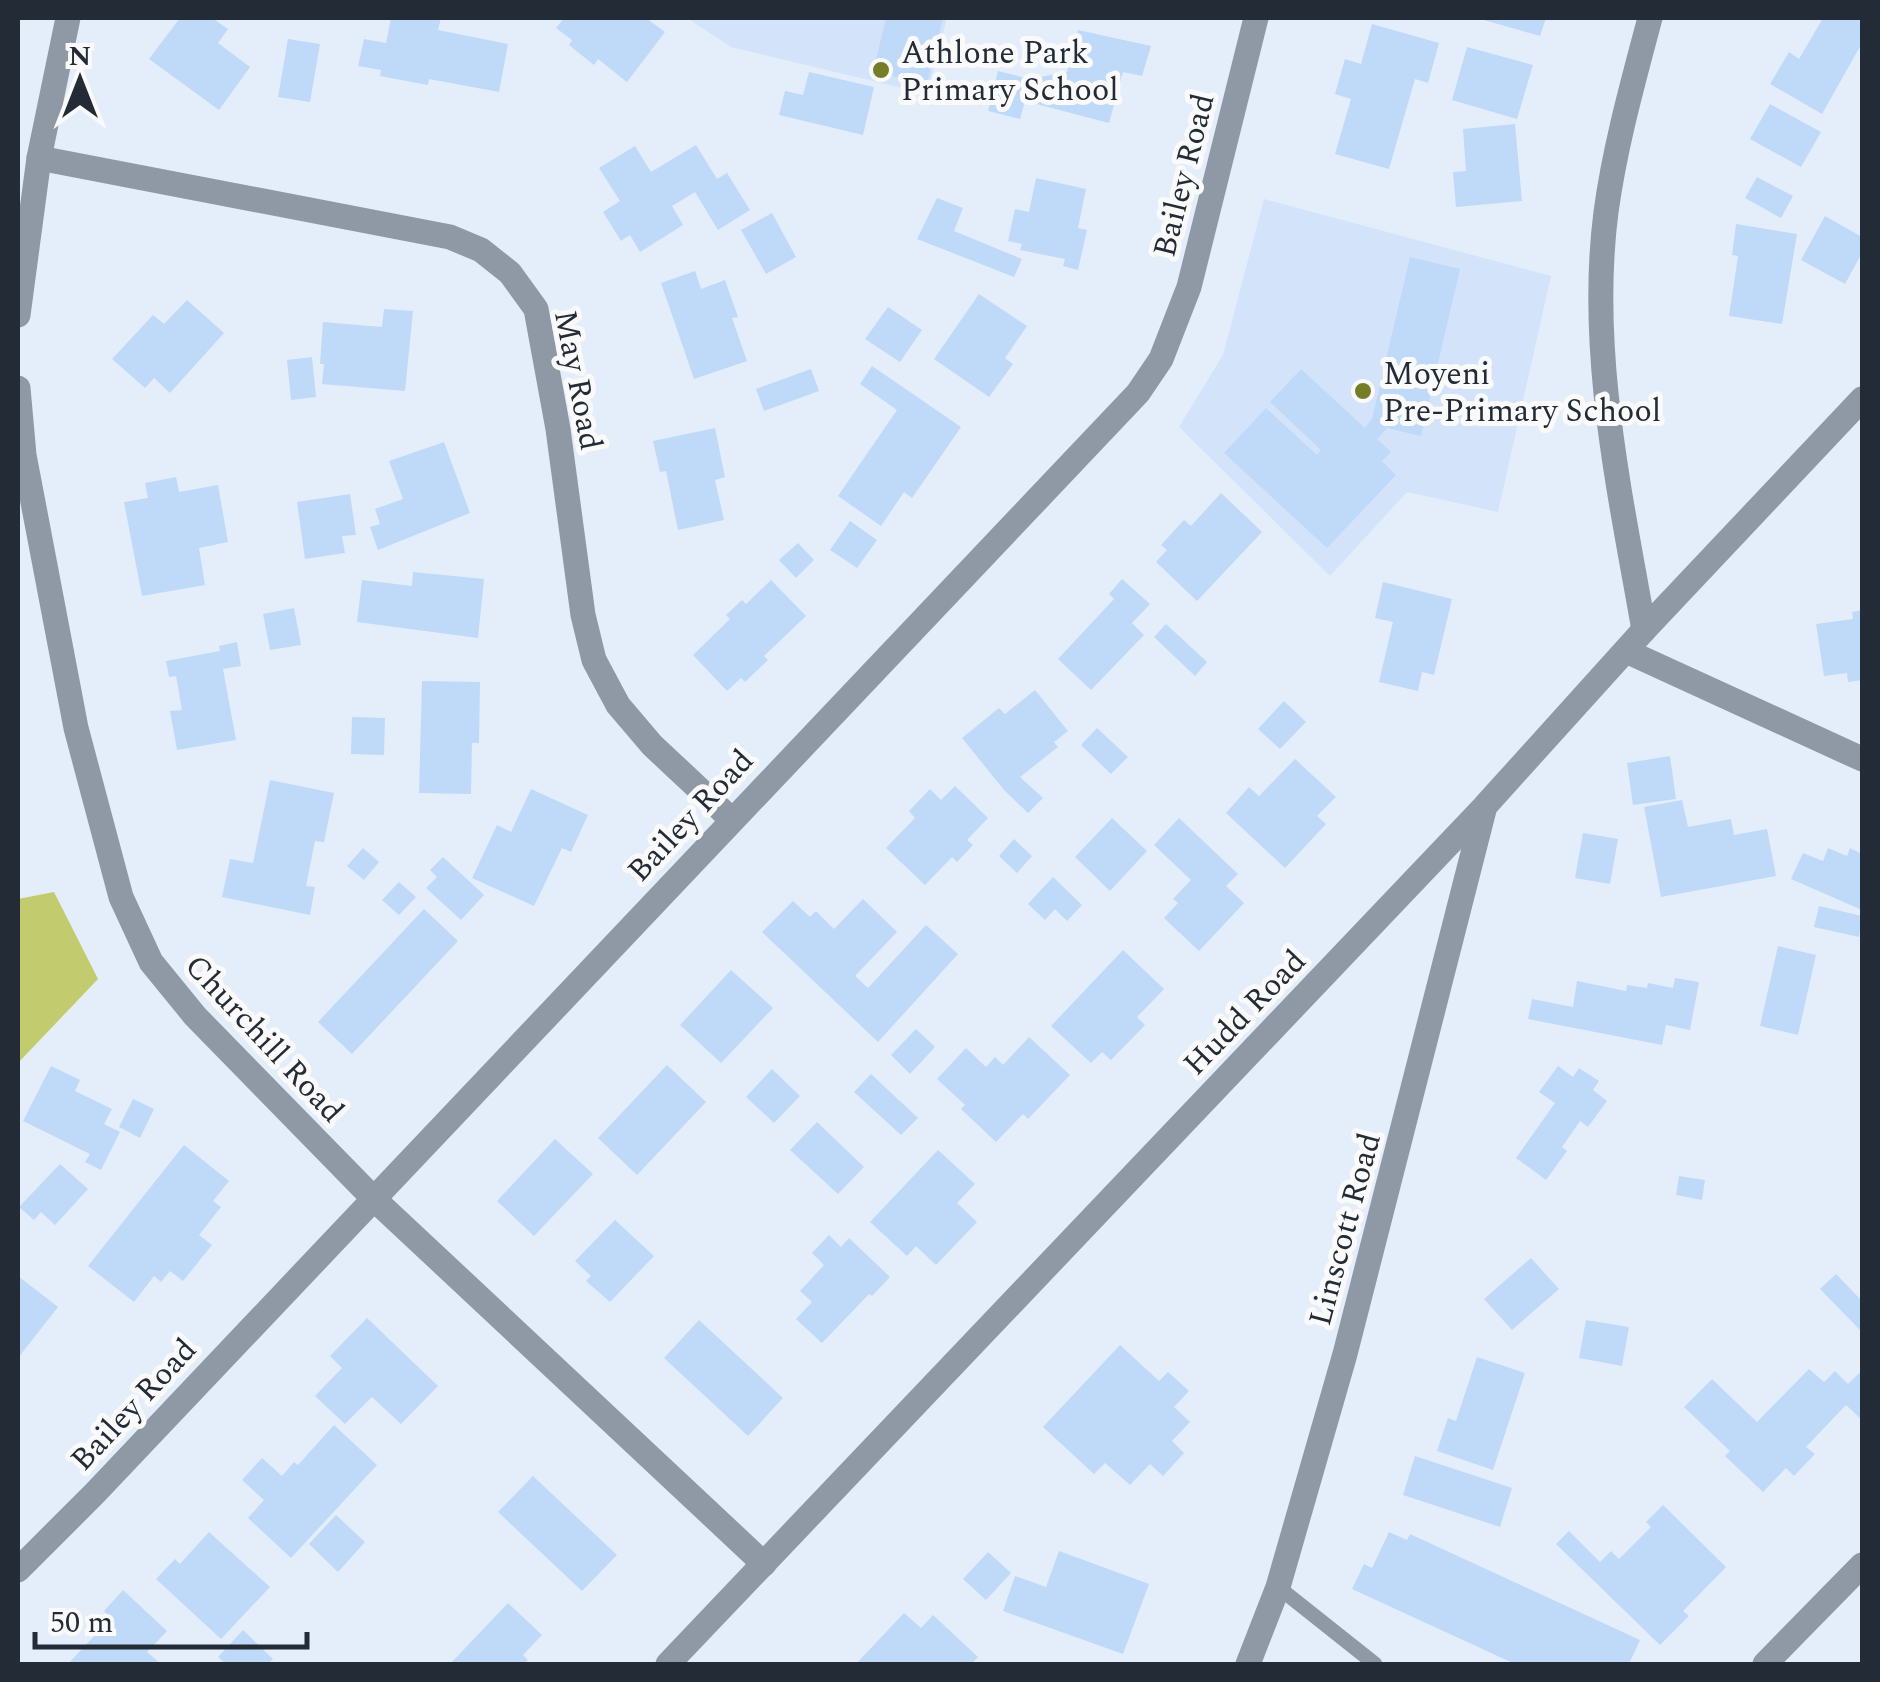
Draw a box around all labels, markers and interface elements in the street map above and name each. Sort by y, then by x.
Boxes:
place label: Athlone Park Primary School [901,29,1119,115]
north arrow [30,30,130,130]
text: N [69,35,91,78]
marker: Athlone Park Primary School [870,59,892,81]
street label: Bailey Road [1140,88,1228,262]
street label: May Road [540,306,615,454]
place label: Moyeni Pre-Primary School [1383,350,1661,436]
marker: Moyeni Pre-Primary School [1352,380,1374,402]
street label: Bailey Road [616,738,766,894]
street label: Hudd Road [1172,939,1318,1088]
street label: Churchill Road [173,944,355,1134]
street label: Linscott Road [1296,1127,1395,1331]
street label: Bailey Road [59,1327,209,1483]
scale bar [35,1587,308,1649]
text: 50 m [50,1600,113,1646]

